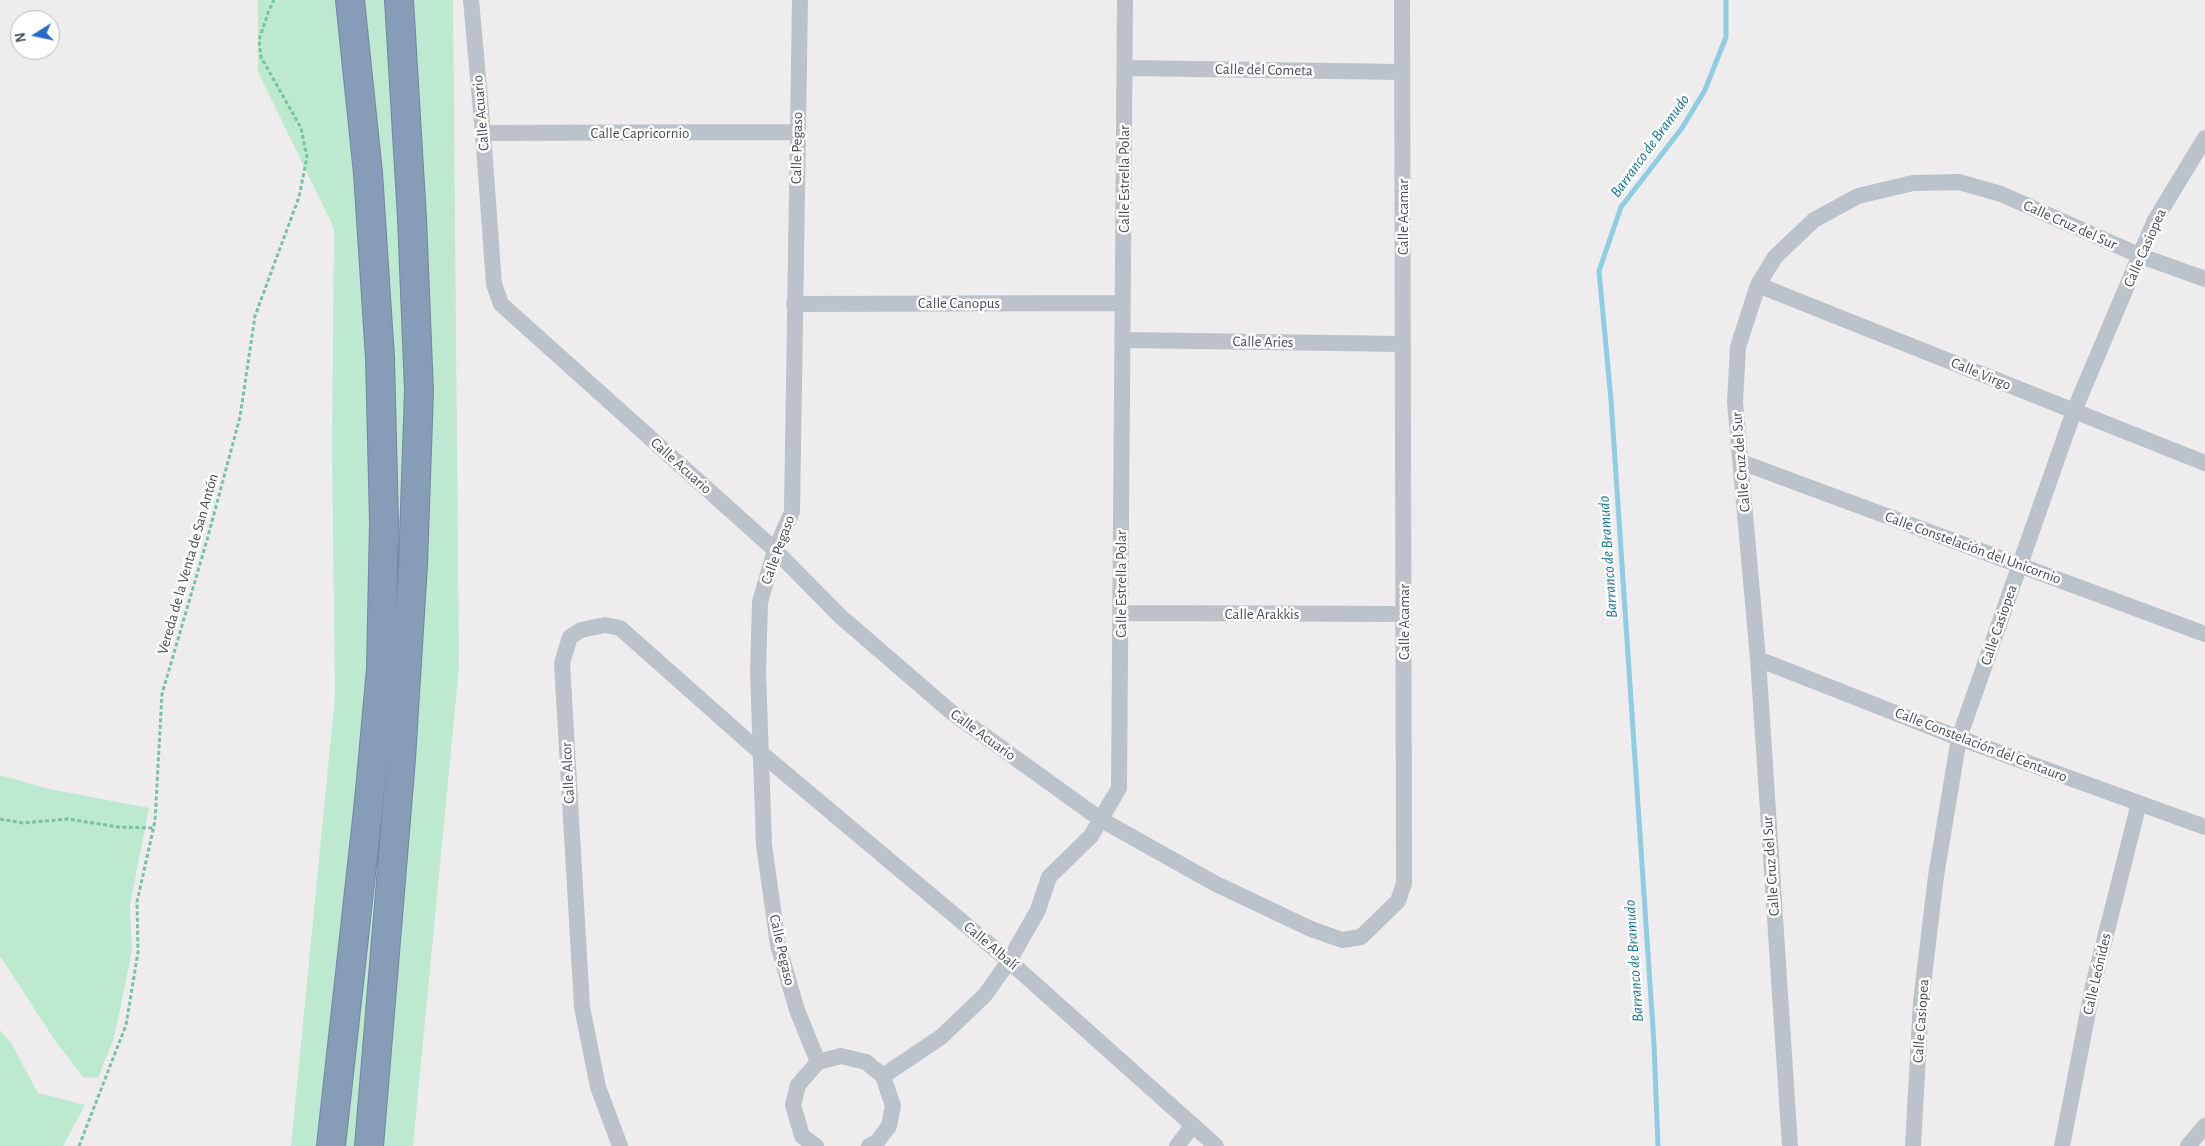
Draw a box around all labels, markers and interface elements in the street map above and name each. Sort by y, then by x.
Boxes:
north arrow [10,10,60,60]
text: N [13,31,29,43]
street label: Calle del Cometa [1215,60,1313,80]
street label: Calle Acuario [469,74,493,152]
water label: Barranco de Bramudo [1606,91,1694,201]
street label: Calle Pegaso [787,112,807,184]
street label: Calle Capricornio [591,124,689,142]
street label: Calle Estrella Polar [1115,125,1133,233]
street label: Calle Acamar [1394,179,1412,255]
street label: Calle Cruz del Sur [2020,196,2120,254]
street label: Calle Casiopea [2120,206,2170,290]
street label: Calle Canopus [918,294,1000,312]
street label: Calle Aries [1232,332,1294,352]
street label: Calle Virgo [1948,354,2014,394]
street label: Calle Cruz del Sur [1728,411,1754,513]
street label: Calle Acuario [647,434,715,498]
street label: Vereda de la Venta de San Antón [154,472,222,656]
water label: Barranco de Bramudo [1594,495,1622,619]
street label: Calle Constelación del Unicornio [1882,508,2064,588]
street label: Calle Pegaso [757,513,799,587]
street label: Calle Estrella Polar [1112,530,1130,638]
street label: Calle Casiopea [1977,582,2021,668]
street label: Calle Acamar [1395,584,1413,660]
street label: Calle Arakkis [1225,605,1299,623]
street label: Calle Constelación del Centauro [1892,704,2070,786]
street label: Calle Acuario [947,705,1019,765]
street label: Calle Alcor [557,742,579,804]
street label: Calle Cruz del Sur [1759,815,1783,917]
water label: Barranco de Bramudo [1620,899,1648,1023]
street label: Calle Pegaso [765,913,799,987]
street label: Calle Albalí [960,918,1022,974]
street label: Calle Leónides [2079,931,2115,1017]
street label: Calle Casiopea [1909,978,1933,1064]

